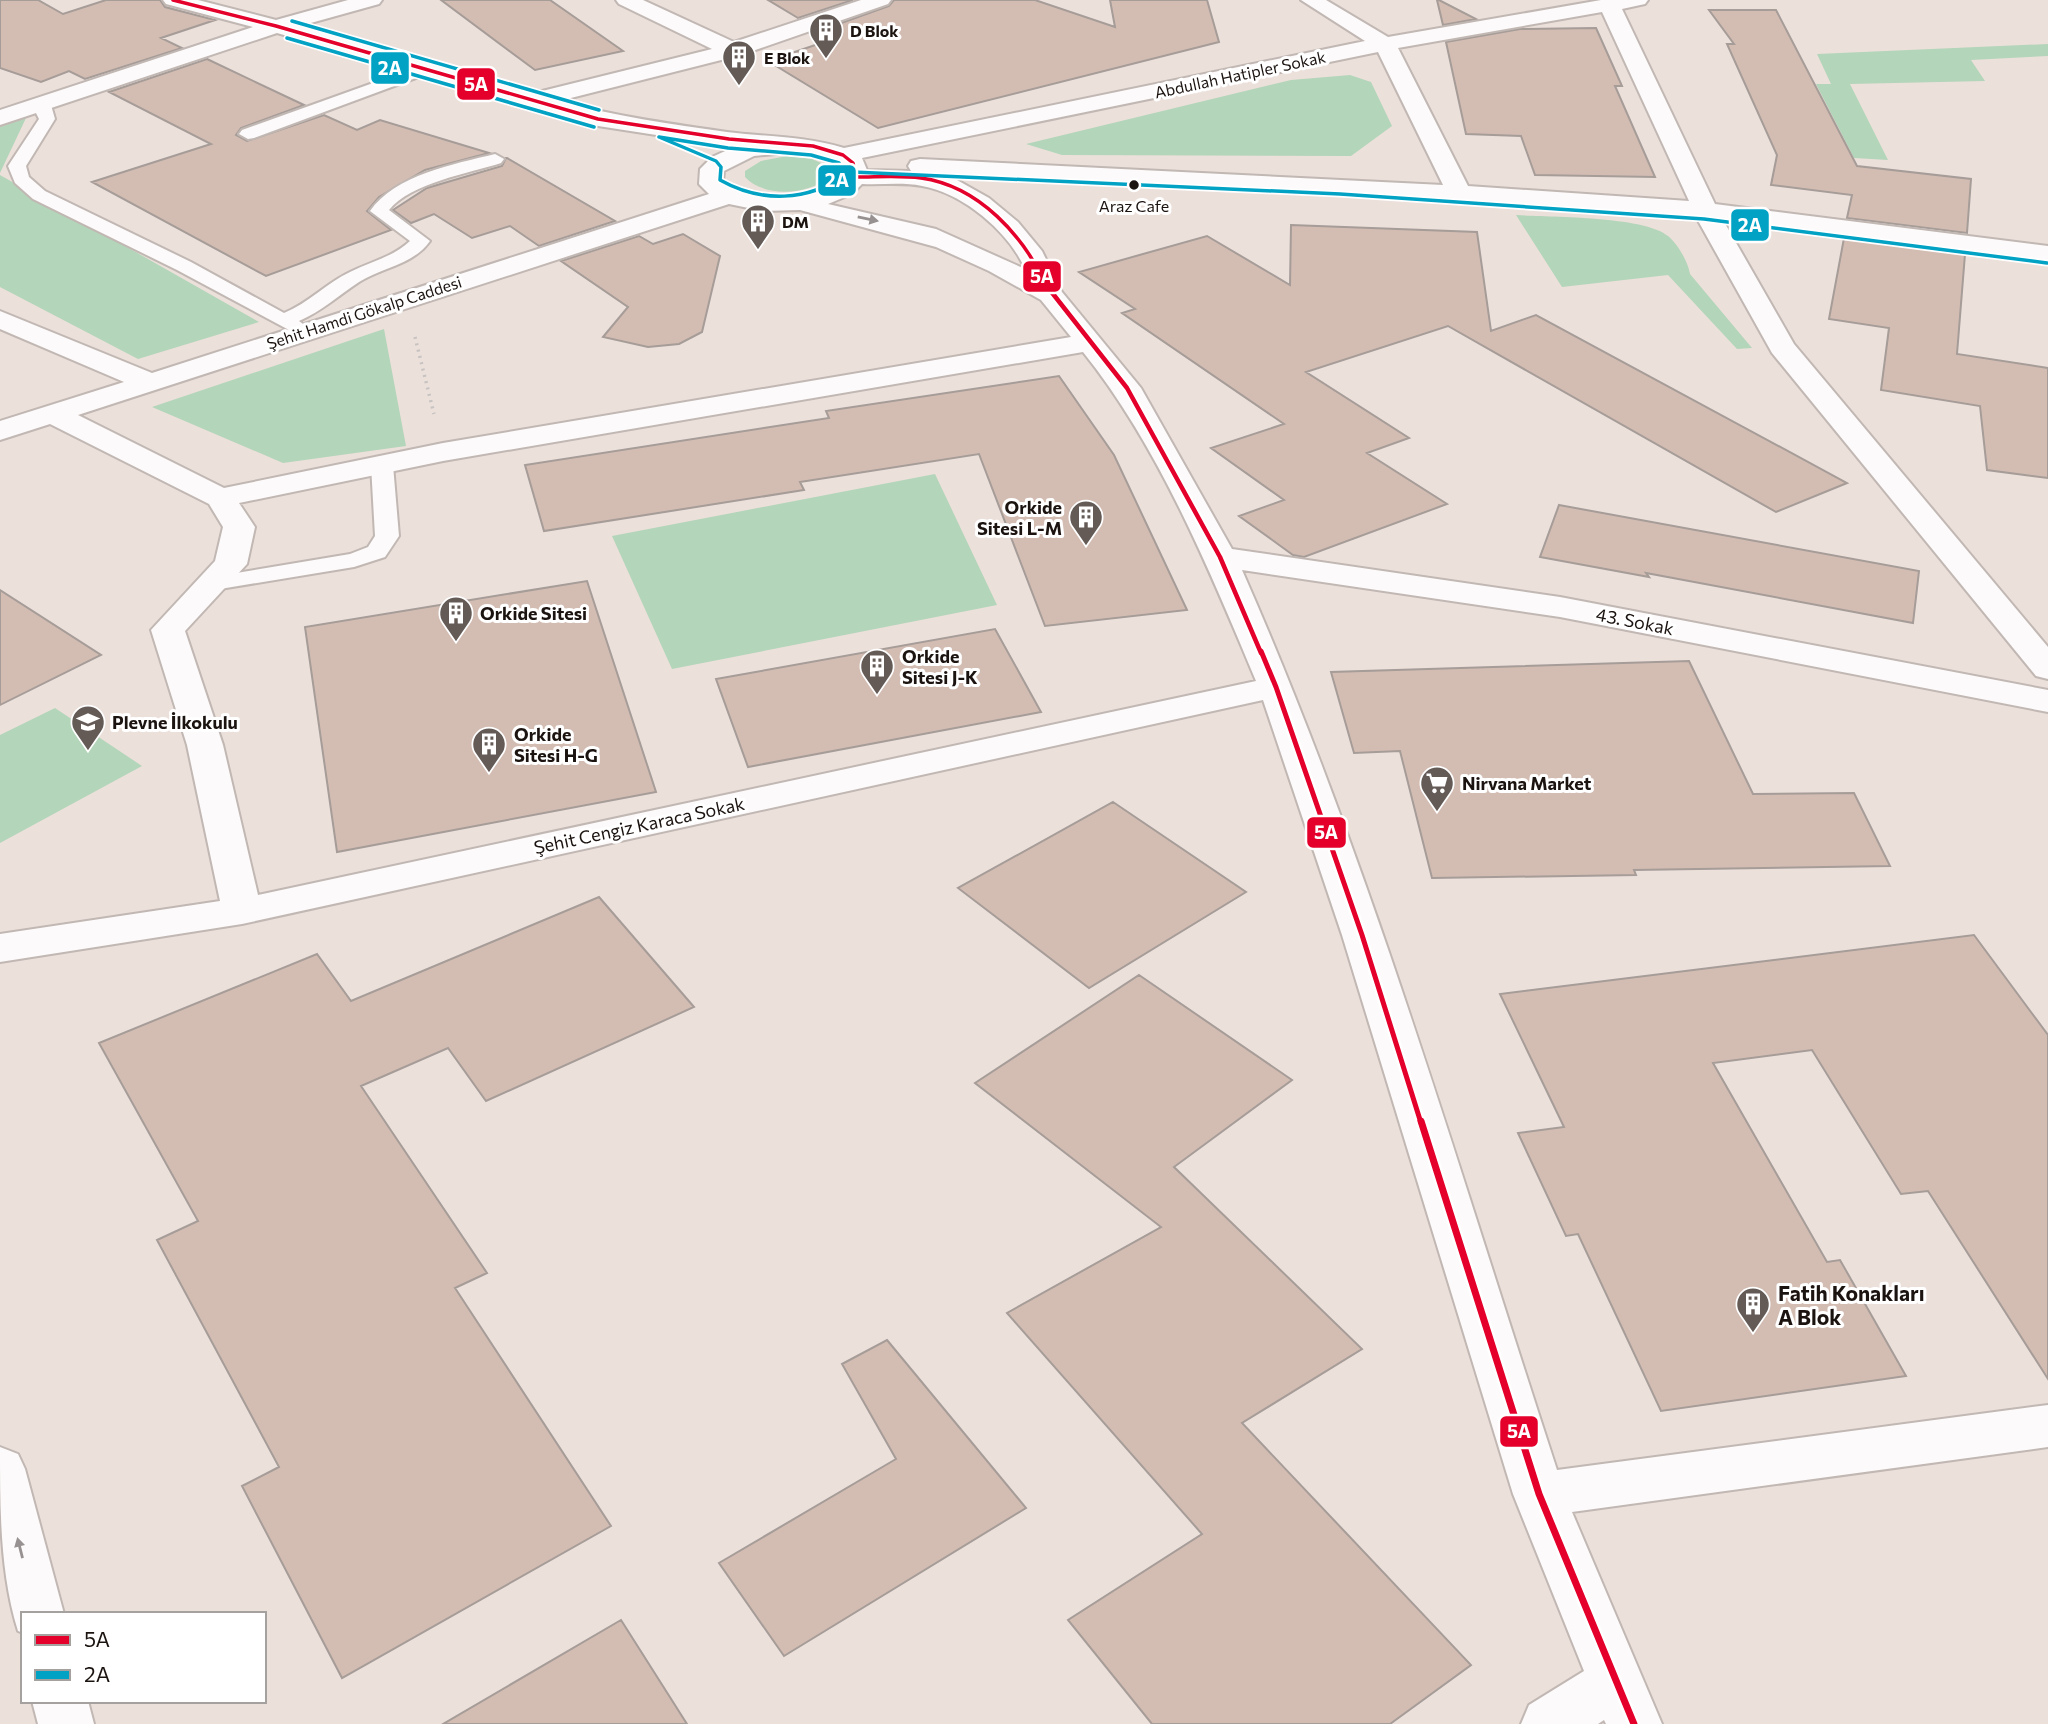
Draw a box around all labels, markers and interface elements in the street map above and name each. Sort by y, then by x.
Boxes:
building icon: D Blok [807,11,845,60]
place label: D Blok [850,21,899,40]
building icon: E Blok [720,38,758,87]
street label: Abdullah Hatipler Sokak [1153,46,1328,101]
place label: E Blok [764,48,811,67]
line badge: 2A [370,51,410,85]
text: 2A [378,56,403,79]
line badge: 5A [456,67,496,101]
text: 5A [464,72,488,95]
line badge: 2A [817,164,857,197]
text: 2A [825,168,850,191]
marker: Araz Cafe [1127,178,1141,192]
place label: Araz Cafe [1099,196,1169,215]
building icon: DM [739,202,777,251]
line badge: 2A [1730,208,1770,242]
place label: DM [782,212,809,231]
text: 2A [1738,213,1763,236]
one-way arrow [857,214,879,225]
line badge: 5A [1022,260,1062,293]
text: 5A [1030,264,1054,287]
street label: Şehit Hamdi Gökalp Caddesi [264,271,464,353]
place label: Orkide Sitesi L-M [977,496,1062,539]
building icon: Orkide Sitesi L-M [1067,498,1105,547]
building icon: Orkide Sitesi [437,594,475,643]
place label: Orkide Sitesi [480,602,587,624]
street label: 43. Sokak [1594,603,1676,639]
place label: Orkide Sitesi J-K [902,645,978,688]
building icon: Orkide Sitesi J-K [858,647,896,696]
school or university icon: Plevne İlkokulu [69,703,107,752]
place label: Plevne İlkokulu [112,711,238,733]
place label: Orkide Sitesi H-G [514,723,598,766]
building icon: Orkide Sitesi H-G [470,725,508,774]
supermarket icon: Nirvana Market [1418,764,1456,813]
place label: Nirvana Market [1462,772,1592,794]
street label: Şehit Cengiz Karaca Sokak [532,792,746,858]
line badge: 5A [1306,816,1347,849]
text: 5A [1314,820,1338,843]
place label: Fatih Konakları A Blok [1778,1280,1925,1329]
building icon: Fatih Konakları A Blok [1734,1285,1772,1334]
line badge: 5A [1499,1415,1539,1448]
text: 5A [1507,1419,1531,1442]
one-way arrow [14,1537,25,1559]
legend [21,1612,266,1703]
text: 5A [84,1626,110,1651]
text: 2A [84,1661,110,1686]

